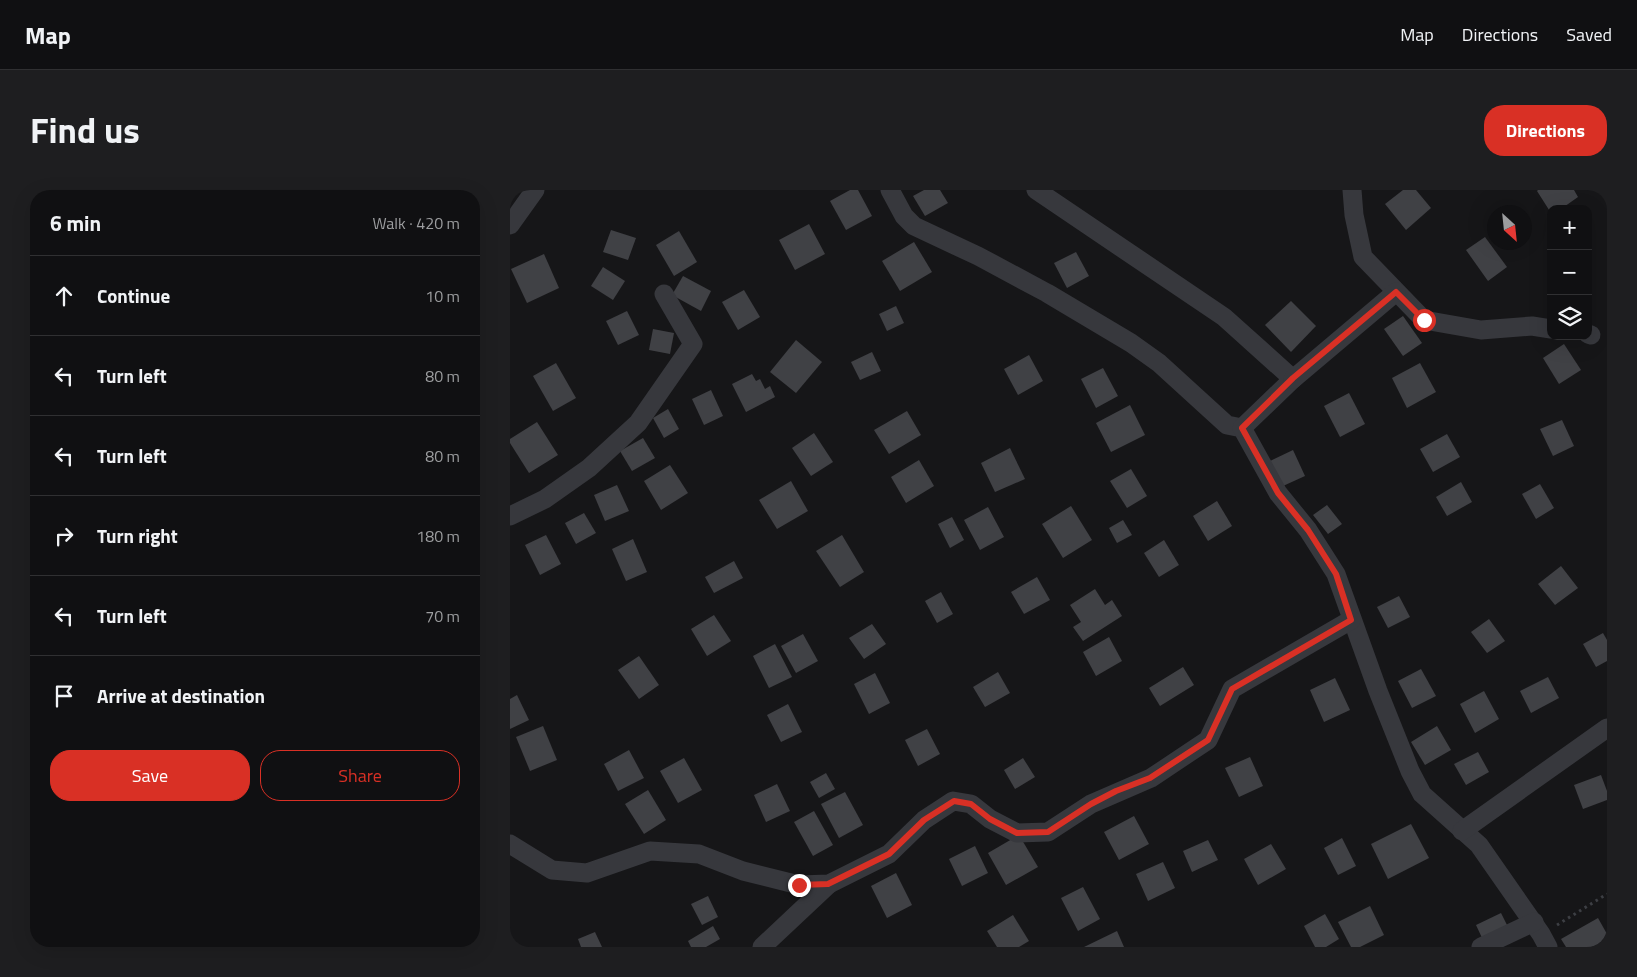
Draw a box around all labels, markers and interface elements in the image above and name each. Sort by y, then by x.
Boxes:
text: Map [25,17,71,53]
text: Map [1400,21,1434,48]
text: Directions [1462,21,1538,48]
text: Saved [1566,21,1612,48]
text: Find us [30,103,140,157]
button: Directions [1484,105,1607,156]
north arrow [1487,205,1532,250]
map controls [1547,205,1592,340]
button: + [1547,205,1592,250]
text: 6 min [50,207,101,239]
text: Walk · 420 m [372,211,460,235]
button: − [1547,250,1592,295]
text: Continue [97,281,170,310]
icon: ahead [50,282,78,310]
text: 10 m [425,284,460,308]
button: layers [1547,295,1592,340]
route start [1413,309,1436,332]
text: Turn left [97,361,167,390]
icon: left [50,362,78,390]
text: 80 m [425,364,460,388]
text: Turn left [97,441,167,470]
icon: left [50,442,78,470]
text: 80 m [425,444,460,468]
text: Turn right [97,521,178,550]
icon: right [50,522,78,550]
text: 180 m [416,524,460,548]
text: Turn left [97,601,167,630]
icon: left [50,602,78,630]
text: 70 m [425,604,460,628]
text: Arrive at destination [97,681,265,710]
icon: arrive [50,682,78,710]
button: Save [50,750,250,801]
button: Share [260,750,460,801]
route end [788,874,811,897]

